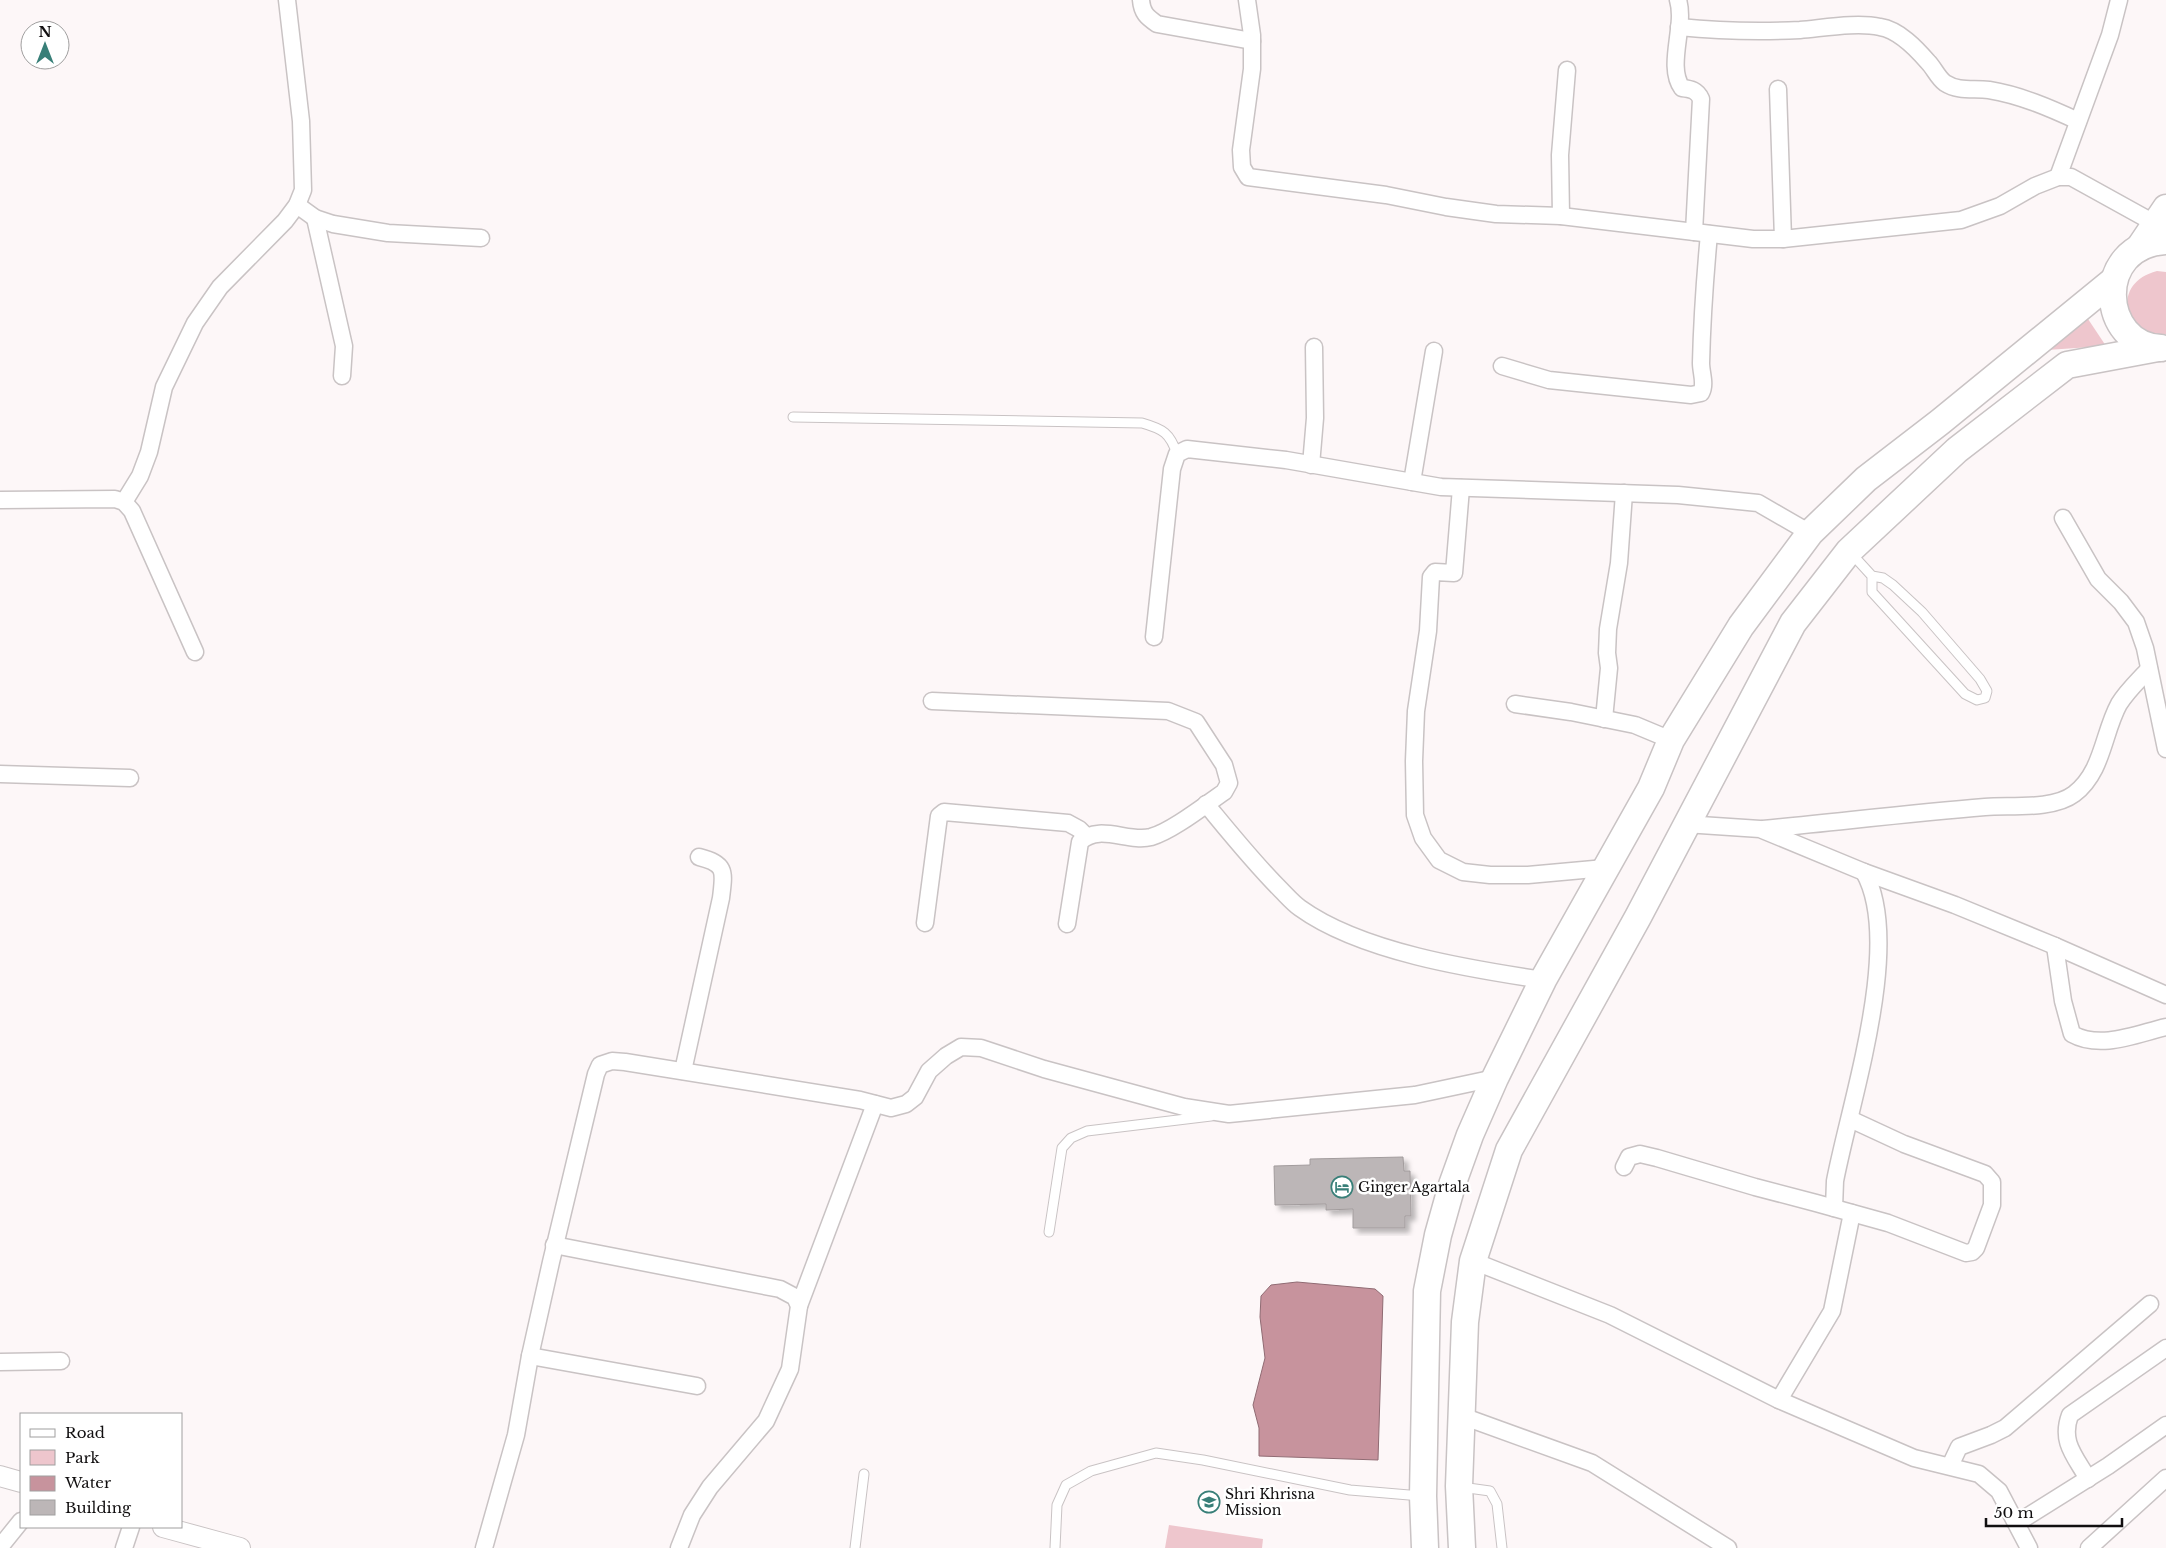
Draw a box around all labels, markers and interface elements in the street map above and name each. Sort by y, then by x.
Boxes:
north arrow [20,20,70,70]
text: N [38,23,52,41]
hotel icon: Ginger Agartala [1330,1175,1354,1199]
place label: Ginger Agartala [1358,1178,1470,1196]
legend [20,1413,182,1528]
text: Road [65,1423,105,1442]
text: Park [65,1448,101,1467]
text: Water [64,1473,112,1492]
place label: Shri Khrisna Mission [1225,1485,1315,1519]
school or university icon: Shri Khrisna Mission [1197,1490,1221,1514]
scale bar [1986,1496,2122,1528]
text: Building [65,1498,132,1517]
text: 50 m [1994,1503,2034,1522]

